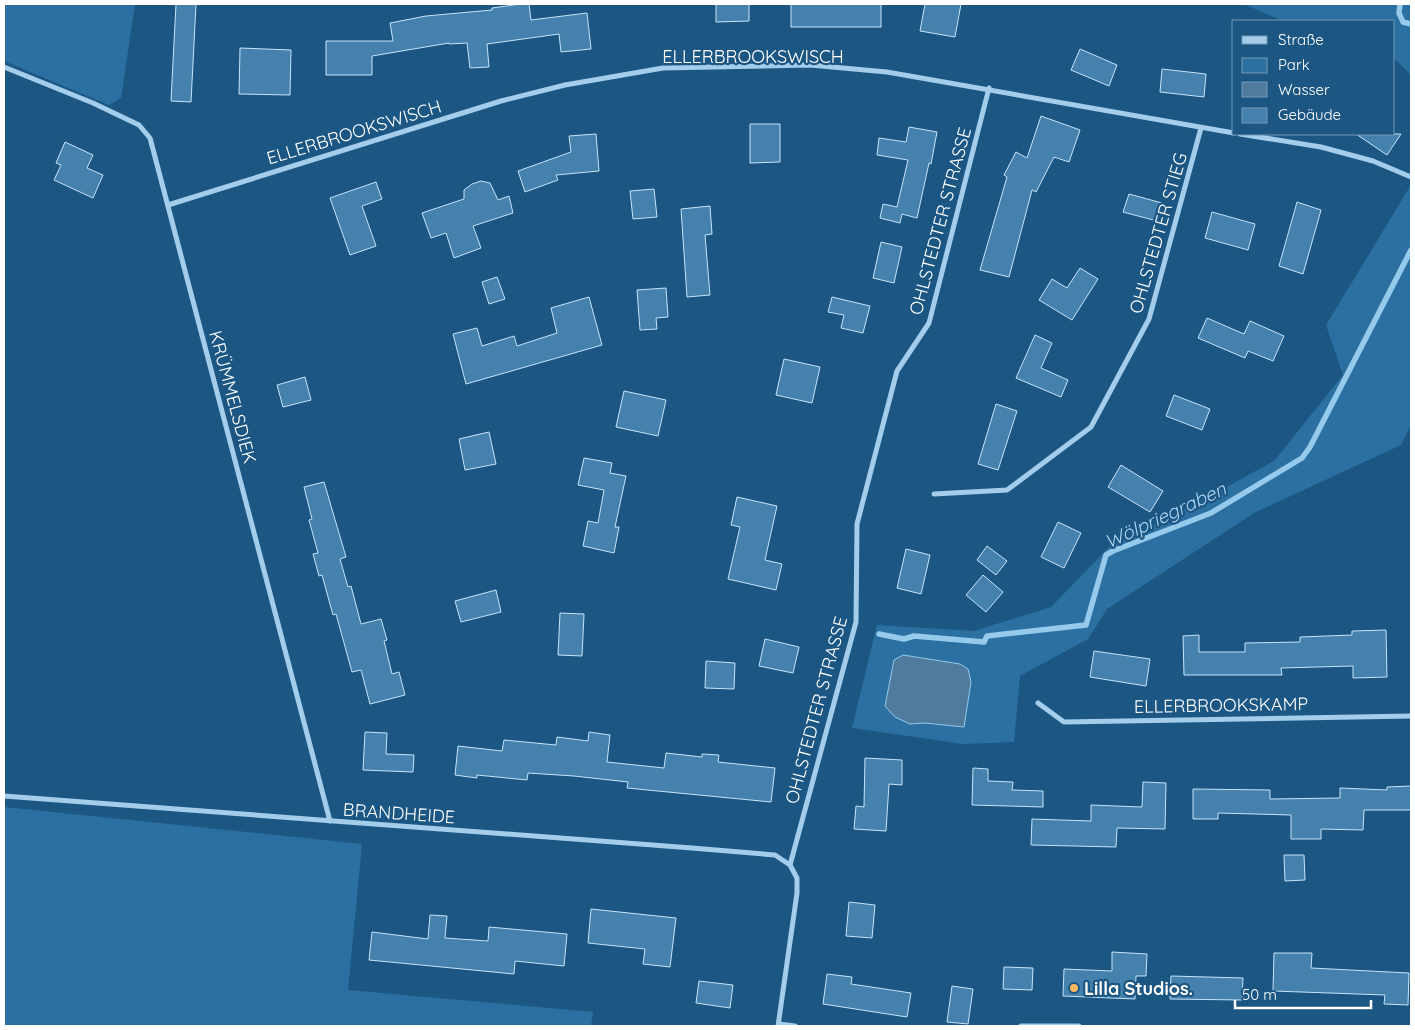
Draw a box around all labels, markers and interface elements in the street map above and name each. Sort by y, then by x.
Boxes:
legend [1232,20,1395,135]
text: Straße [1278,30,1324,49]
street label: ELLERBROOKSWISCH [662,45,844,68]
text: Park [1278,55,1310,74]
text: Wasser [1278,80,1330,99]
street label: ELLERBROOKSWISCH [264,94,444,170]
text: Gebäude [1278,105,1341,124]
street label: OHLSTEDTER STRASSE [904,125,976,317]
street label: OHLSTEDTER STIEG [1124,150,1192,316]
street label: KRÜMMELSDIEK [204,328,262,466]
water label: Wölpriegraben [1100,476,1231,554]
street label: OHLSTEDTER STRASSE [780,614,852,806]
street label: ELLERBROOKSKAMP [1134,692,1308,718]
street label: BRANDHEIDE [342,798,456,828]
place label: Lilla Studios. [1084,977,1193,1000]
scale bar [1235,978,1371,1010]
marker: Lilla Studios. [1068,982,1080,994]
text: 50 m [1242,985,1277,1004]

